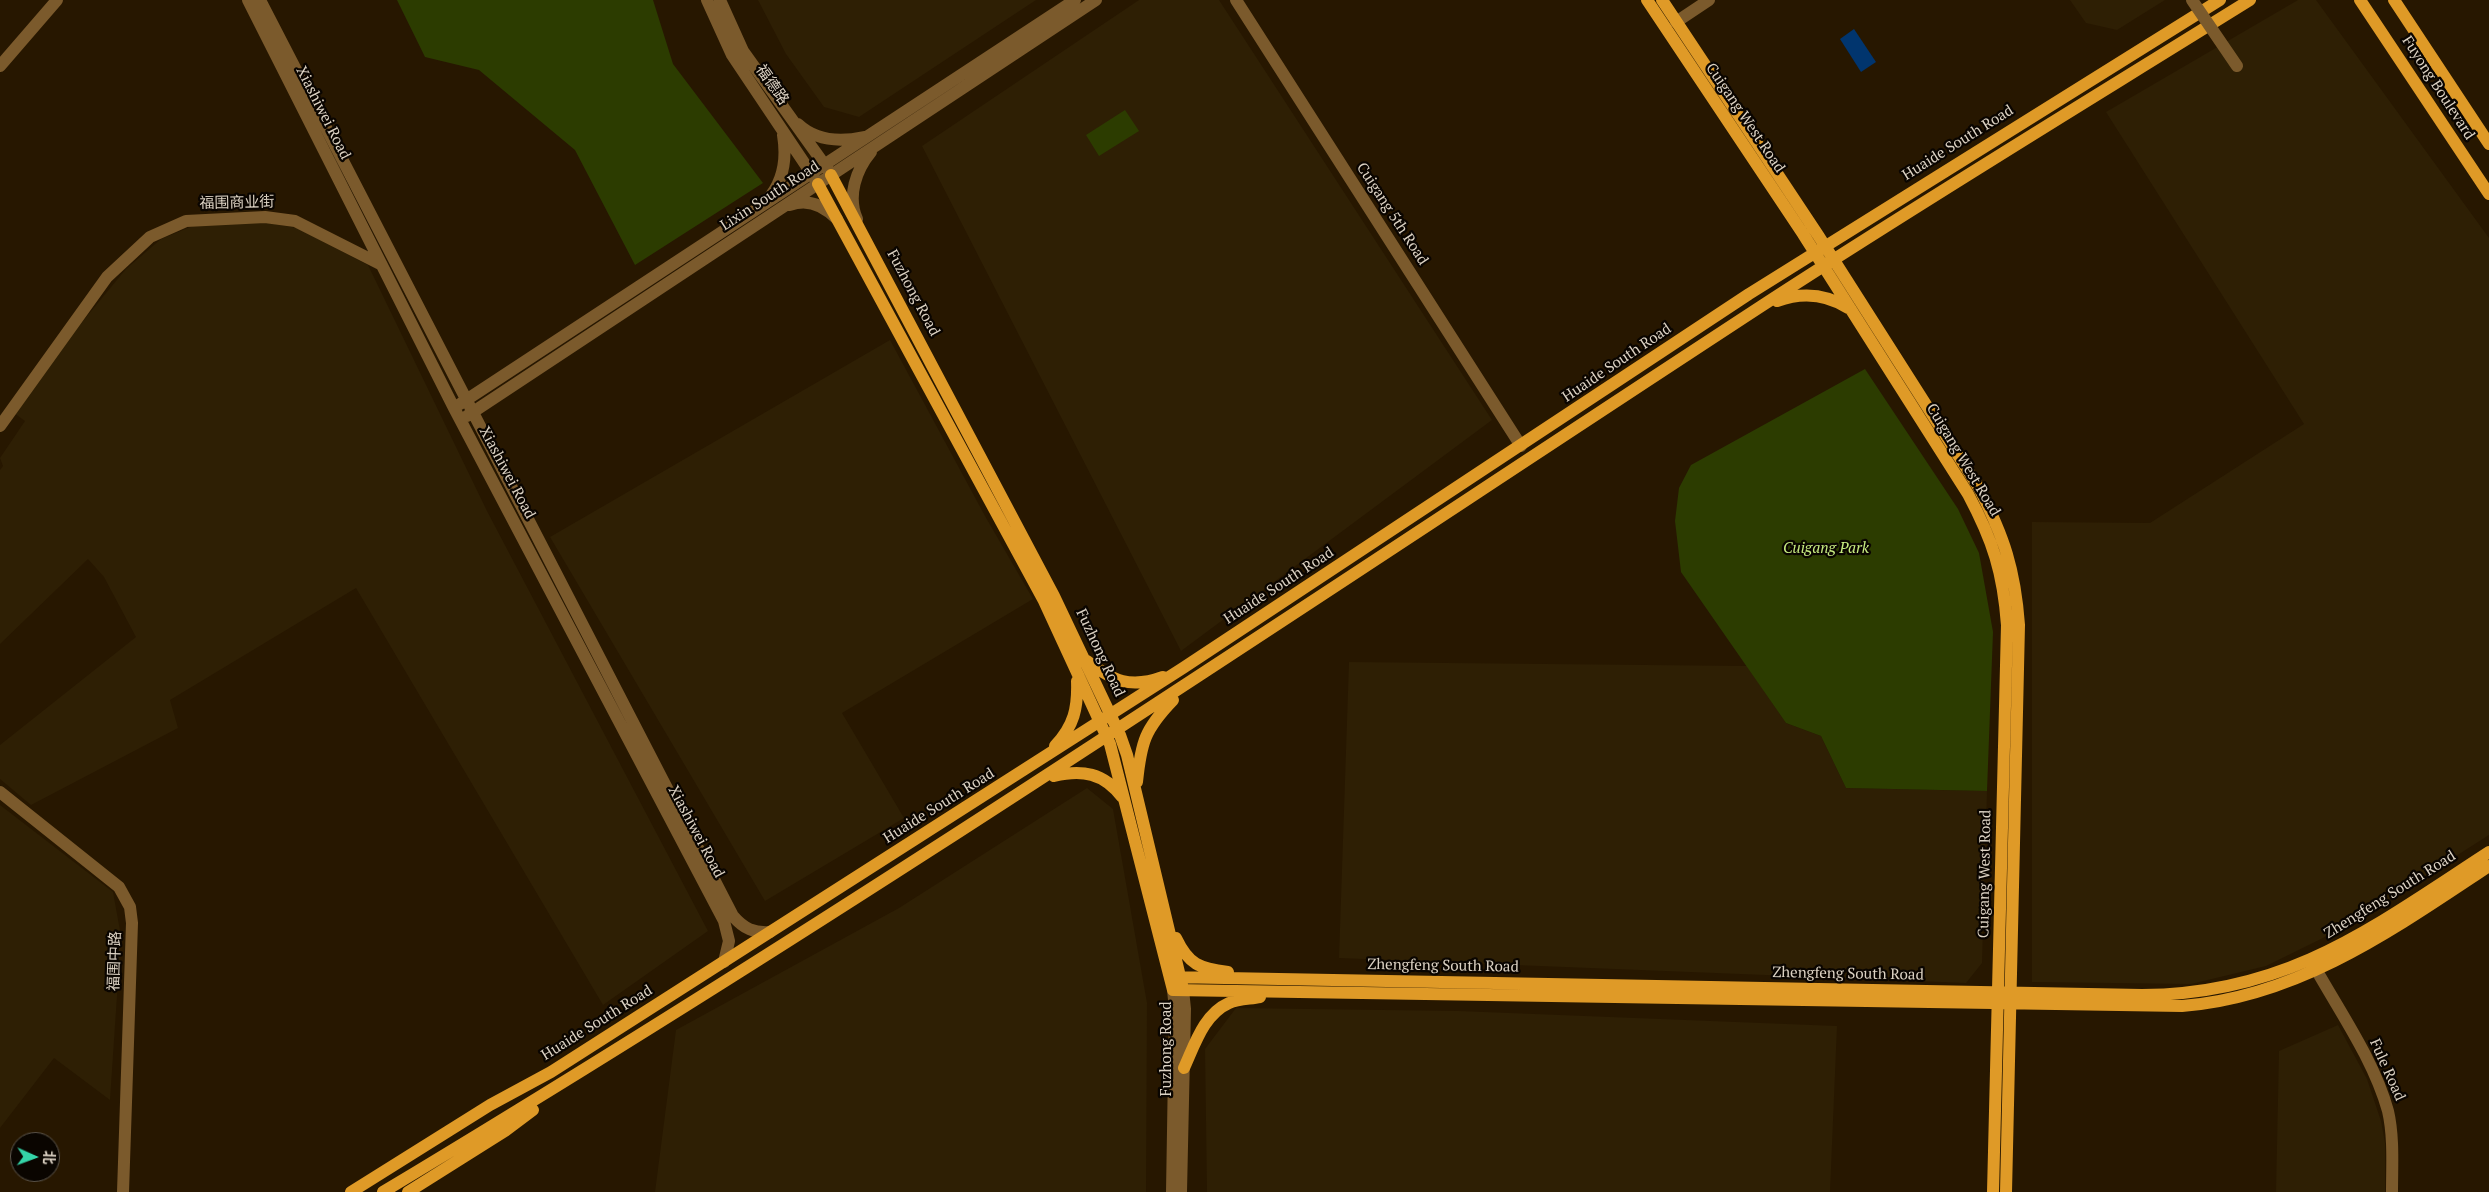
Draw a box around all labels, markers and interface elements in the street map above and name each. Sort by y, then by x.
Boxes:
street label: Fuyong Boulevard [2398,33,2478,143]
street label: Cuigang West Road [1702,60,1788,176]
street label: 福德路 [752,61,792,109]
street label: Xiashiwei Road [292,64,354,162]
street label: Huaide South Road [1899,102,2017,184]
street label: Lixin South Road [717,157,823,235]
street label: Cuigang 5th Road [1352,160,1432,268]
street label: 福围商业街 [199,193,275,213]
street label: Fuzhong Road [883,247,943,339]
street label: Huaide South Road [1559,320,1675,406]
street label: Cuigang West Road [1922,400,2004,520]
street label: Xiashiwei Road [475,424,539,522]
park label: Cuigang Park [1783,540,1869,558]
street label: Huaide South Road [1221,544,1337,628]
street label: Fuzhong Road [1072,606,1128,700]
street label: Huaide South Road [880,765,998,847]
street label: Xiashiwei Road [664,783,728,881]
street label: Cuigang West Road [1975,810,1995,938]
street label: Zhengfeng South Road [2321,847,2459,943]
street label: 福围中路 [105,931,125,991]
street label: Zhengfeng South Road [1367,956,1519,976]
street label: Zhengfeng South Road [1772,964,1924,984]
street label: Huaide South Road [538,982,656,1064]
street label: Fuzhong Road [1158,1001,1176,1097]
street label: Fule Road [2365,1036,2409,1104]
north arrow [10,1132,60,1182]
text: 北 [40,1150,59,1165]

